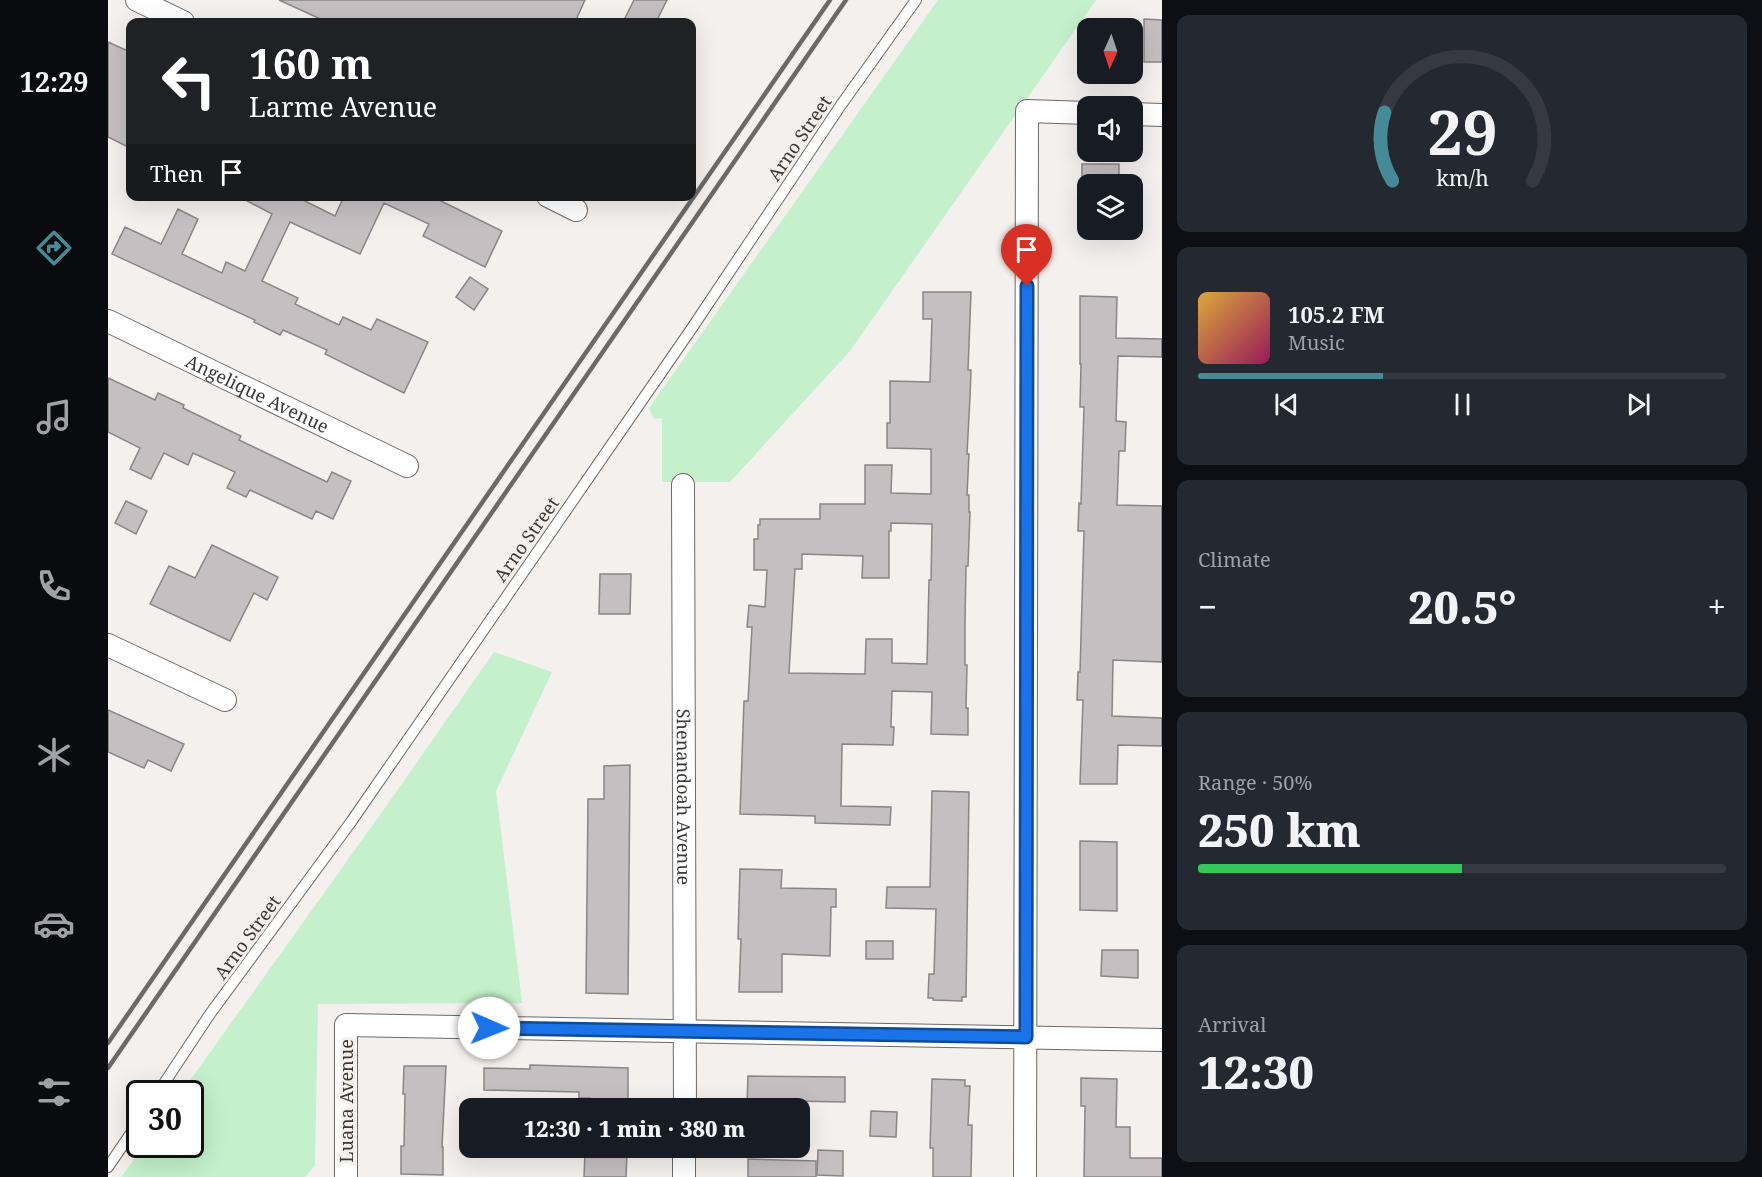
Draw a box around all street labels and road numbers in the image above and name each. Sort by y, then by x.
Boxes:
street label: Arno Street [762,91,836,185]
street label: Angelique Avenue [182,349,333,438]
street label: Arno Street [488,492,564,586]
street label: Shenandoah Avenue [672,709,696,885]
street label: Arno Street [208,890,286,984]
street label: Luana Avenue [334,1039,358,1163]

